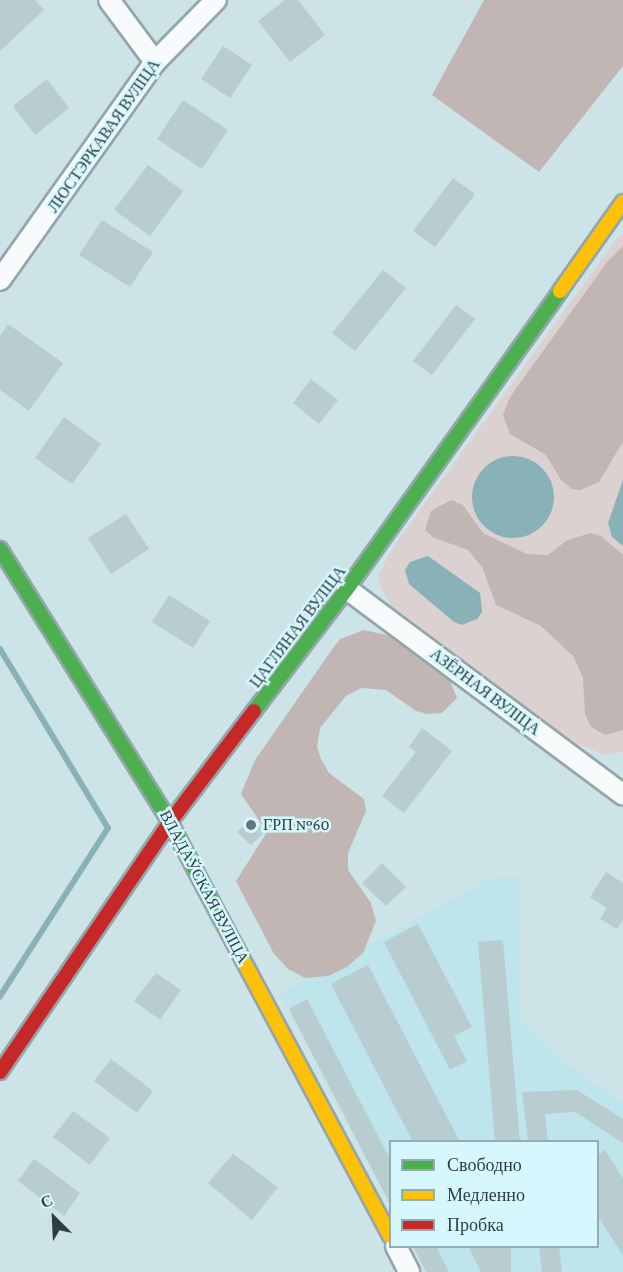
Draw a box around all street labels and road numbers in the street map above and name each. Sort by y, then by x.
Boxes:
street label: ЛЮСТЭРКАВАЯ ВУЛІЦА [44,56,164,216]
street label: ЦАГЛЯНАЯ ВУЛІЦА [246,562,350,692]
street label: АЗЁРНАЯ ВУЛІЦА [426,644,544,740]
street label: ВЛАДАЎСКАЯ ВУЛІЦА [155,807,253,967]

